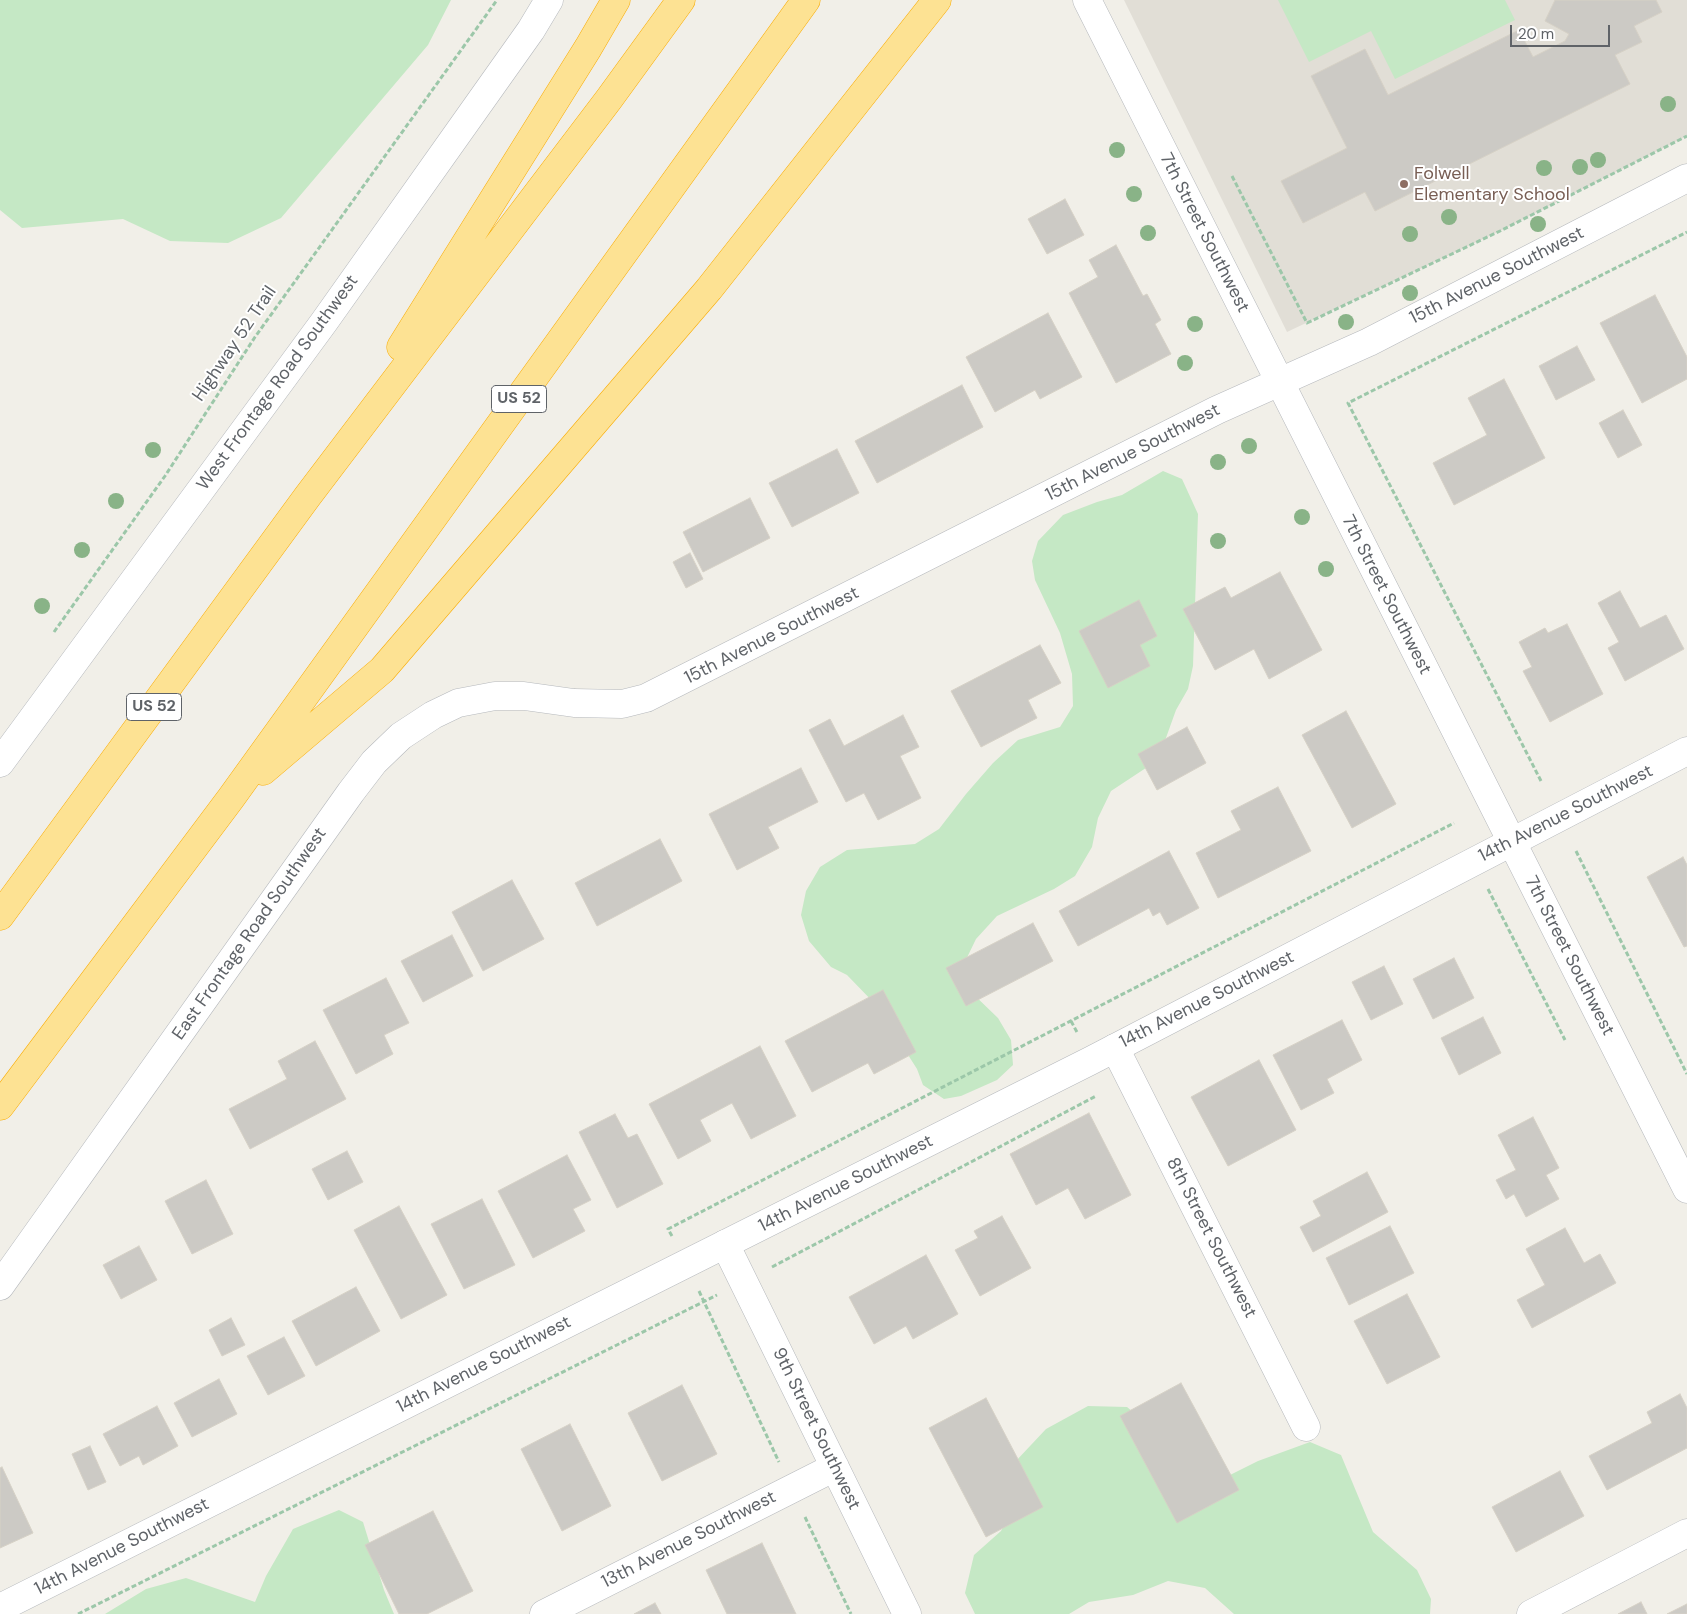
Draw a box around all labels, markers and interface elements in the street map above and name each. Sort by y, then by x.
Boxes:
scale bar [1512,15,1612,47]
text: 20 m [1518,24,1554,44]
street label: 7th Street Southwest [1154,150,1254,316]
place label: Folwell Elementary School [1414,163,1570,205]
marker: Folwell Elementary School [1398,178,1410,190]
street label: 15th Avenue Southwest [1406,223,1588,329]
street label: West Frontage Road Southwest [193,271,363,495]
street label: Highway 52 Trail [188,282,282,406]
road number: US 52 [492,386,546,412]
street label: 15th Avenue Southwest [1042,400,1224,506]
street label: 7th Street Southwest [1336,512,1436,678]
street label: 15th Avenue Southwest [681,583,863,689]
road number: US 52 [126,694,182,720]
street label: 14th Avenue Southwest [1475,761,1657,867]
street label: East Frontage Road Southwest [168,824,332,1044]
street label: 7th Street Southwest [1519,873,1619,1039]
street label: 14th Avenue Southwest [1116,947,1298,1053]
street label: 14th Avenue Southwest [755,1131,937,1237]
street label: 8th Street Southwest [1161,1154,1261,1322]
street label: 14th Avenue Southwest [393,1312,575,1418]
street label: 9th Street Southwest [767,1345,865,1513]
street label: 13th Avenue Southwest [598,1487,780,1593]
street label: 14th Avenue Southwest [31,1494,213,1600]

